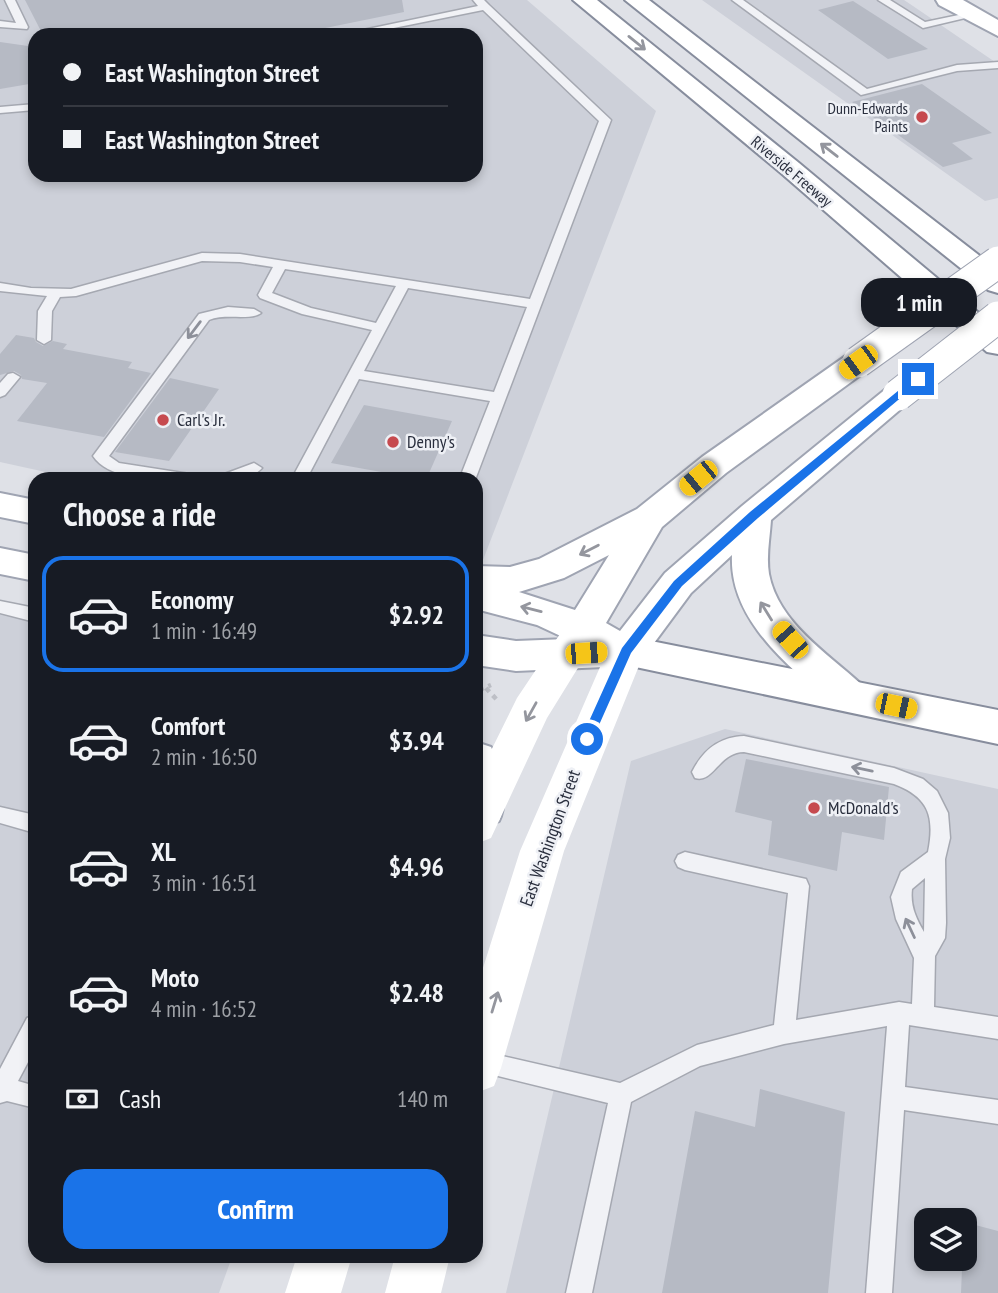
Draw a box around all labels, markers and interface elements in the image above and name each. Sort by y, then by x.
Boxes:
one-way arrow [627,35,645,51]
text: East Washington Street [105,56,319,89]
place label: Dunn-Edwards Paints [828,98,908,136]
marker: Dunn-Edwards Paints [914,109,930,125]
text: East Washington Street [105,123,319,156]
street label: Riverside Freeway [747,131,837,211]
one-way arrow [820,143,839,158]
callout: 1 min [860,278,976,326]
text: 1 min [896,288,942,317]
one-way arrow [186,320,201,339]
car [835,341,882,383]
route end [902,363,934,395]
place label: Carl's Jr. [177,408,225,431]
marker: Carl's Jr. [155,412,171,428]
place label: Denny's [407,430,455,453]
marker: Denny's [385,434,401,450]
car [676,457,721,499]
text: Choose a ride [63,493,216,535]
one-way arrow [579,543,600,557]
icon: car [67,583,130,646]
text: Economy [151,583,233,616]
text: $2.92 [389,598,444,631]
one-way arrow [759,601,773,621]
one-way arrow [520,602,543,615]
text: 1 min · 16:49 [151,616,257,645]
car [769,617,812,663]
car [565,641,608,665]
car [874,691,919,721]
one-way arrow [524,702,538,722]
icon: car [67,709,130,772]
text: Comfort [151,709,225,742]
route start [571,723,603,755]
text: $3.94 [389,724,444,757]
text: 2 min · 16:50 [151,742,257,771]
one-way arrow [851,762,874,776]
street label: East Washington Street [514,767,585,909]
place label: McDonald's [828,796,899,819]
marker: McDonald's [806,800,822,816]
icon: car [67,835,130,898]
text: XL [151,835,176,868]
text: $4.96 [389,850,444,883]
text: 3 min · 16:51 [151,868,257,897]
one-way arrow [902,918,916,939]
icon: car [67,961,130,1024]
text: Moto [151,961,199,994]
text: $2.48 [389,976,444,1009]
one-way arrow [490,992,502,1014]
text: 4 min · 16:52 [151,994,257,1023]
icon: cash [63,1080,101,1118]
text: Cash [119,1082,161,1115]
text: 140 m [397,1084,448,1113]
button: Confirm [63,1169,448,1249]
map controls [914,1208,977,1271]
button: layers [914,1208,977,1271]

